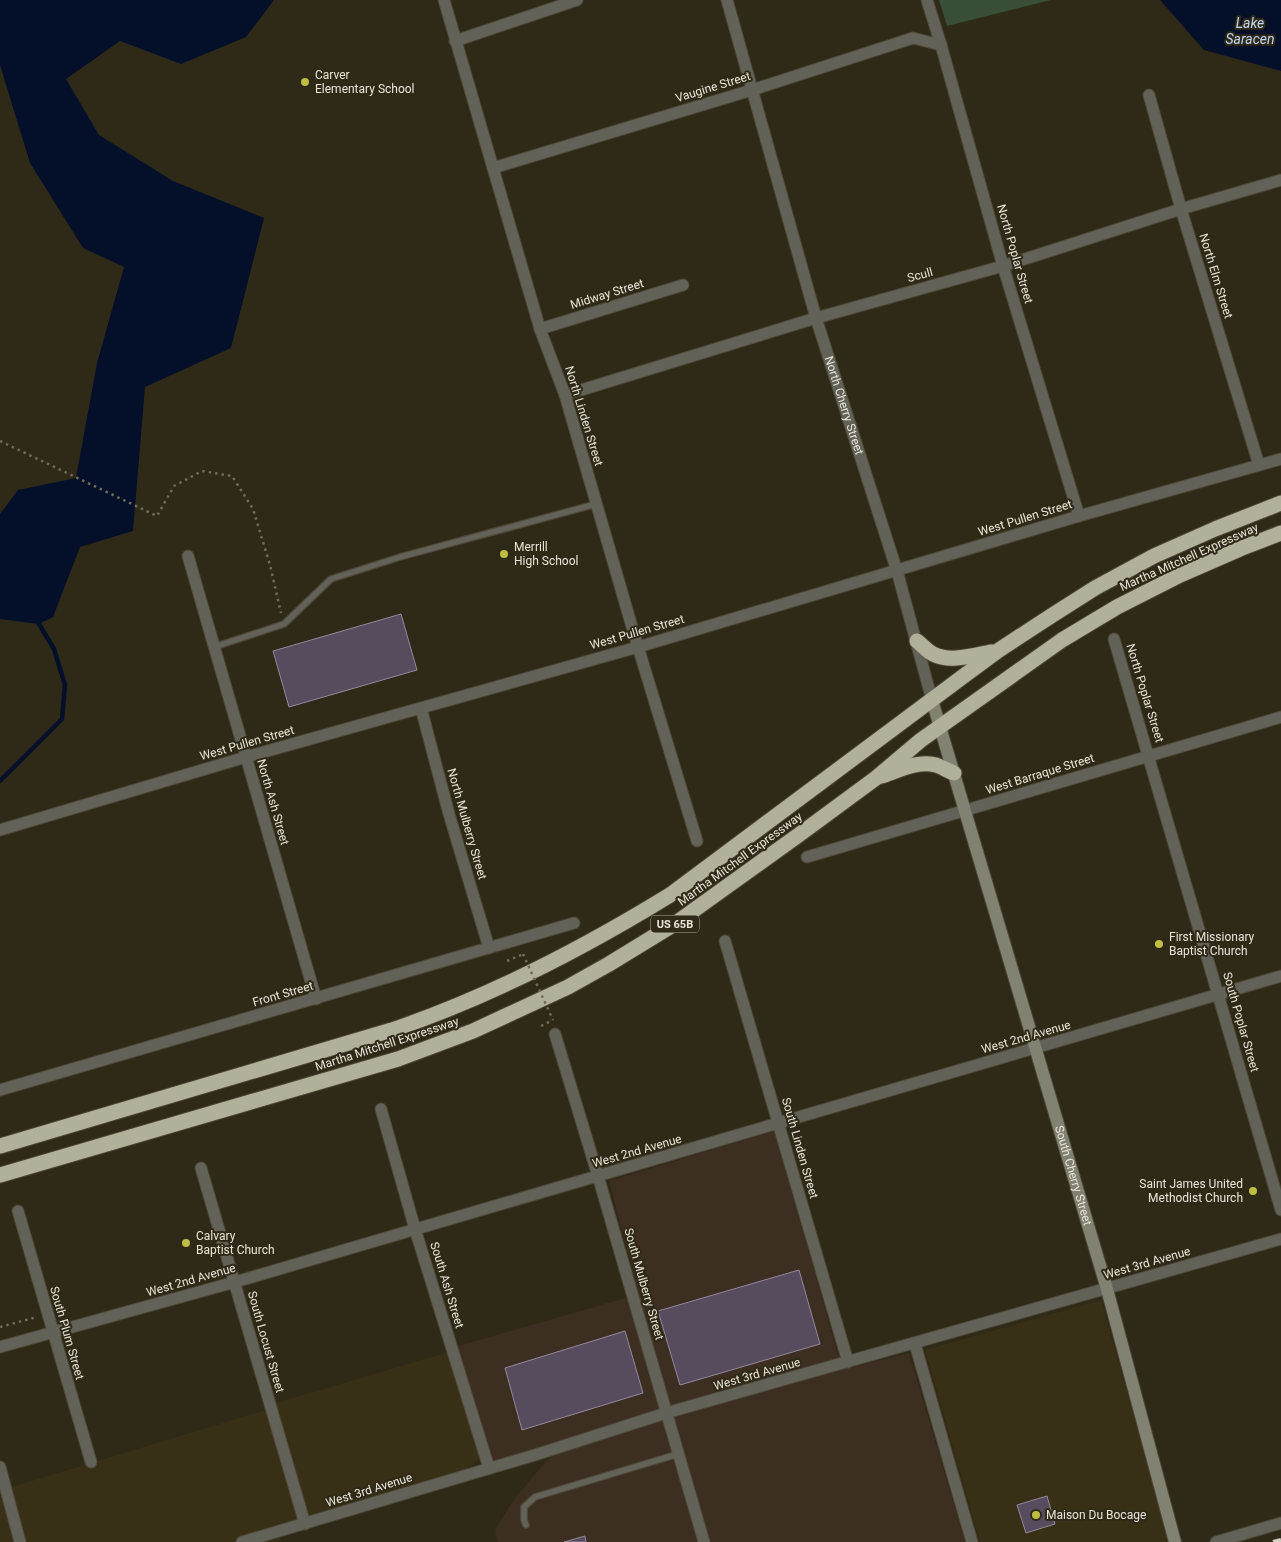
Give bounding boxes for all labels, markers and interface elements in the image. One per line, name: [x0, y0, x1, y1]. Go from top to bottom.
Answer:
water label: Lake Saracen: [1226, 15, 1274, 47]
place label: Carver Elementary School: [315, 68, 415, 96]
street label: Vaugine Street: [674, 69, 752, 105]
marker: Carver Elementary School: [299, 76, 311, 88]
street label: North Poplar Street: [994, 203, 1036, 305]
street label: North Elm Street: [1196, 232, 1236, 320]
street label: Scull: [906, 265, 934, 285]
street label: Midway Street: [569, 276, 645, 312]
street label: North Cherry Street: [822, 354, 866, 457]
street label: North Linden Street: [562, 364, 606, 468]
street label: West Pullen Street: [976, 497, 1074, 539]
street label: Martha Mitchell Expressway: [1118, 520, 1261, 594]
place label: Merrill High School: [514, 540, 578, 568]
marker: Merrill High School: [498, 548, 510, 560]
street label: West Pullen Street: [588, 612, 686, 652]
street label: North Poplar Street: [1123, 642, 1167, 744]
street label: West Pullen Street: [198, 723, 296, 763]
street label: West Barraque Street: [984, 751, 1096, 797]
street label: North Ash Street: [254, 758, 292, 847]
street label: North Mulberry Street: [444, 767, 490, 881]
street label: Martha Mitchell Expressway: [675, 809, 805, 909]
road number: US 65B: [651, 916, 699, 932]
place label: First Missionary Baptist Church: [1169, 930, 1255, 958]
marker: First Missionary Baptist Church: [1153, 938, 1165, 950]
street label: South Poplar Street: [1220, 970, 1262, 1074]
street label: Front Street: [251, 979, 315, 1009]
street label: Martha Mitchell Expressway: [313, 1014, 461, 1074]
street label: West 2nd Avenue: [980, 1018, 1072, 1056]
street label: South Linden Street: [779, 1096, 821, 1200]
street label: South Cherry Street: [1052, 1124, 1095, 1227]
street label: West 2nd Avenue: [591, 1132, 683, 1170]
place label: Saint James United Methodist Church: [1139, 1177, 1243, 1205]
marker: Saint James United Methodist Church: [1247, 1185, 1259, 1197]
street label: South Mulberry Street: [621, 1226, 667, 1342]
place label: Calvary Baptist Church: [196, 1229, 275, 1257]
marker: Calvary Baptist Church: [180, 1237, 192, 1249]
street label: South Ash Street: [427, 1240, 467, 1330]
street label: West 3rd Avenue: [1102, 1244, 1192, 1282]
street label: West 2nd Avenue: [145, 1261, 237, 1299]
street label: South Plum Street: [47, 1285, 87, 1381]
street label: South Locust Street: [245, 1290, 287, 1394]
street label: West 3rd Avenue: [712, 1355, 802, 1393]
street label: West 3rd Avenue: [324, 1470, 414, 1510]
place label: Maison Du Bocage: [1046, 1508, 1146, 1522]
marker: Maison Du Bocage: [1030, 1509, 1042, 1521]

